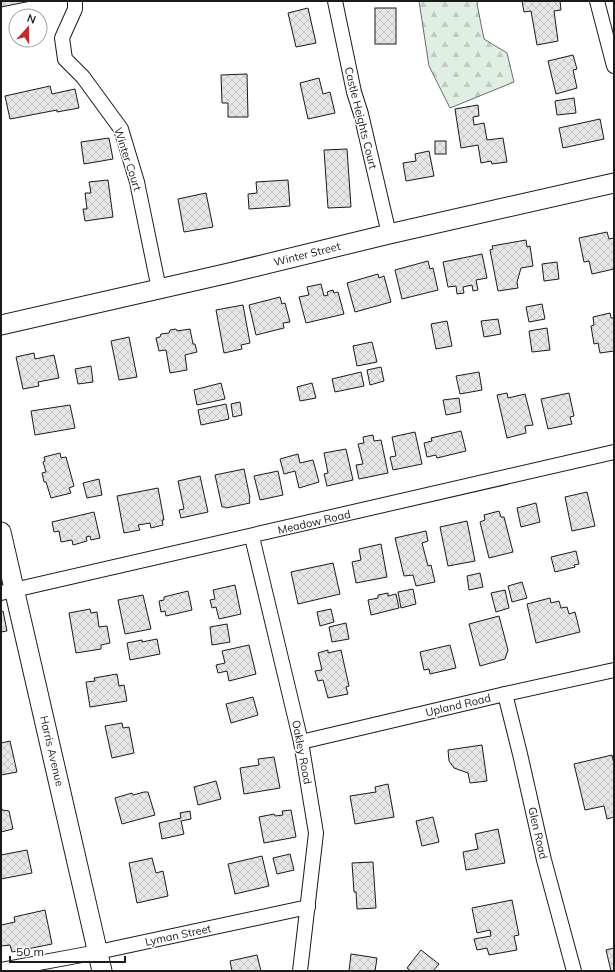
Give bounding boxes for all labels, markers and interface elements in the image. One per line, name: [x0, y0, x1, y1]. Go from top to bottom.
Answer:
north arrow: [8, 8, 48, 48]
text: N: [25, 11, 38, 27]
street label: Castle Heights Court: [342, 65, 381, 171]
street label: Winter Court: [111, 126, 145, 193]
street label: Winter Street: [272, 239, 342, 269]
street label: Meadow Road: [276, 507, 352, 537]
street label: Upland Road: [424, 691, 492, 719]
street label: Harris Avenue: [37, 714, 67, 788]
street label: Oakley Road: [289, 719, 315, 785]
street label: Glen Road: [525, 806, 551, 860]
street label: Lyman Street: [144, 921, 213, 949]
scale bar: [10, 938, 125, 964]
text: 50 m: [16, 944, 44, 959]

